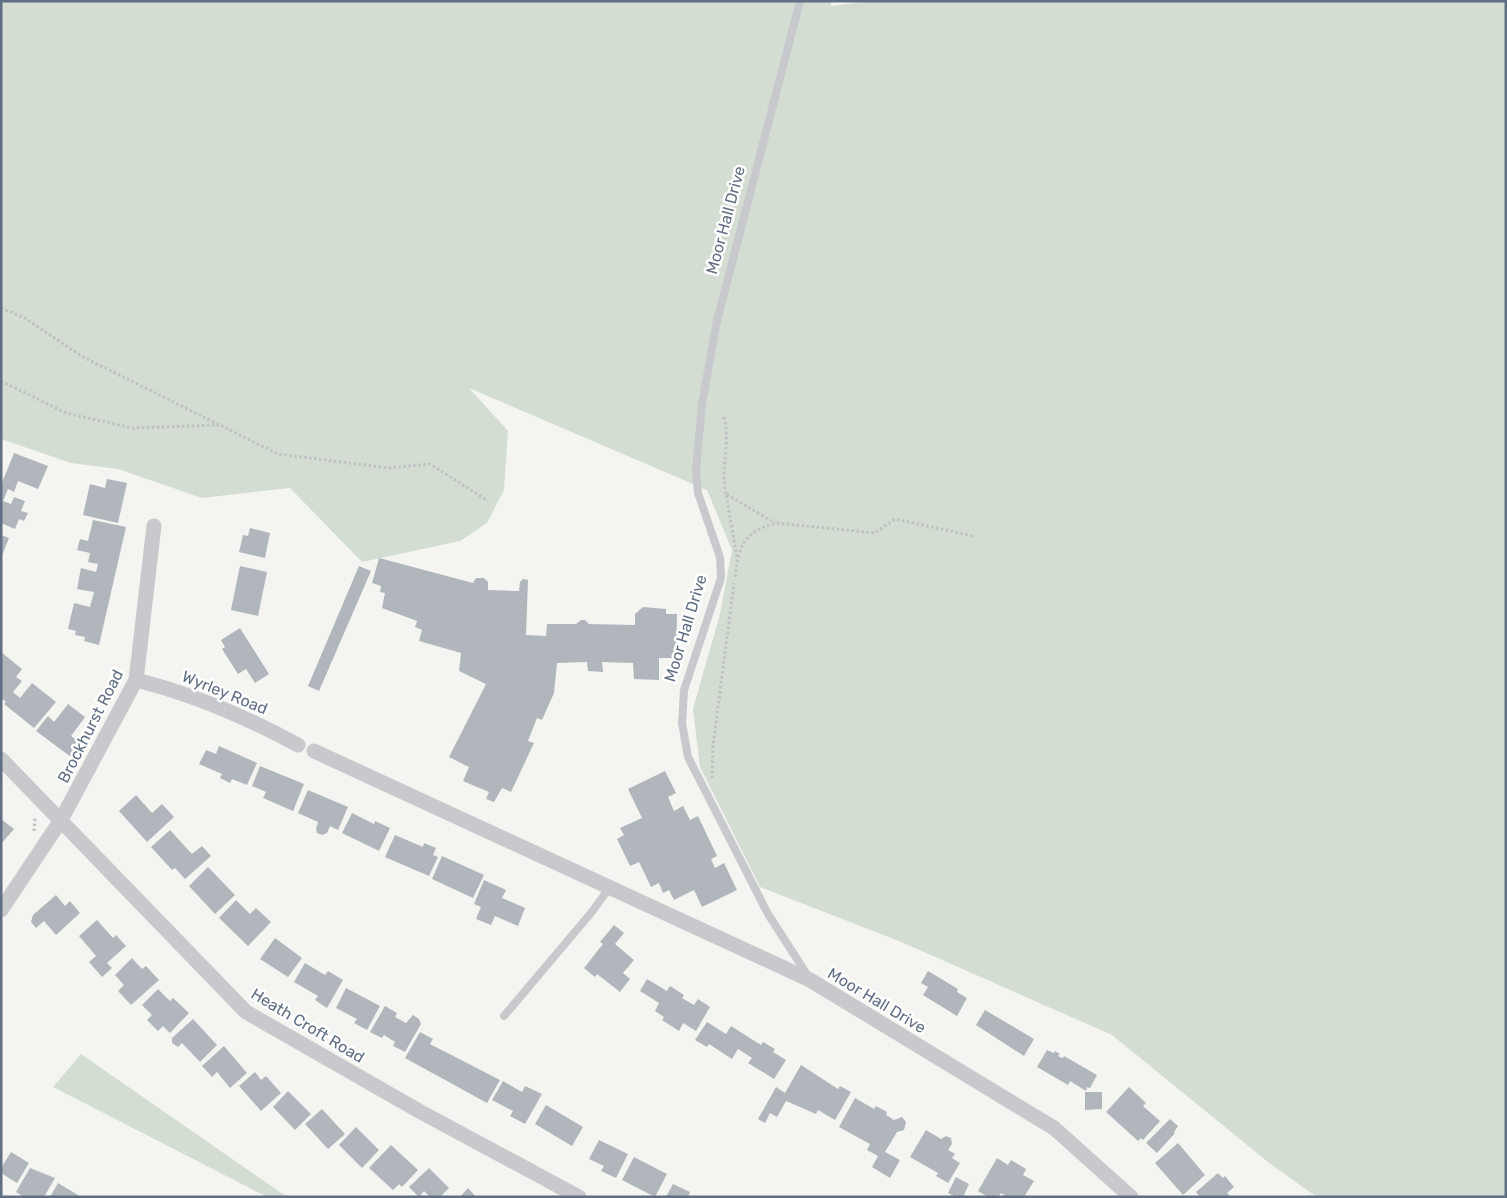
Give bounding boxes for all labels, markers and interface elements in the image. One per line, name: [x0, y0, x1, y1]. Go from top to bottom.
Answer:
street label: Moor Hall Drive: [702, 164, 749, 276]
street label: Moor Hall Drive: [660, 572, 711, 684]
street label: Brockhurst Road: [54, 666, 127, 786]
street label: Wyrley Road: [179, 667, 270, 718]
street label: Moor Hall Drive: [824, 964, 929, 1037]
street label: Heath Croft Road: [248, 984, 368, 1067]

